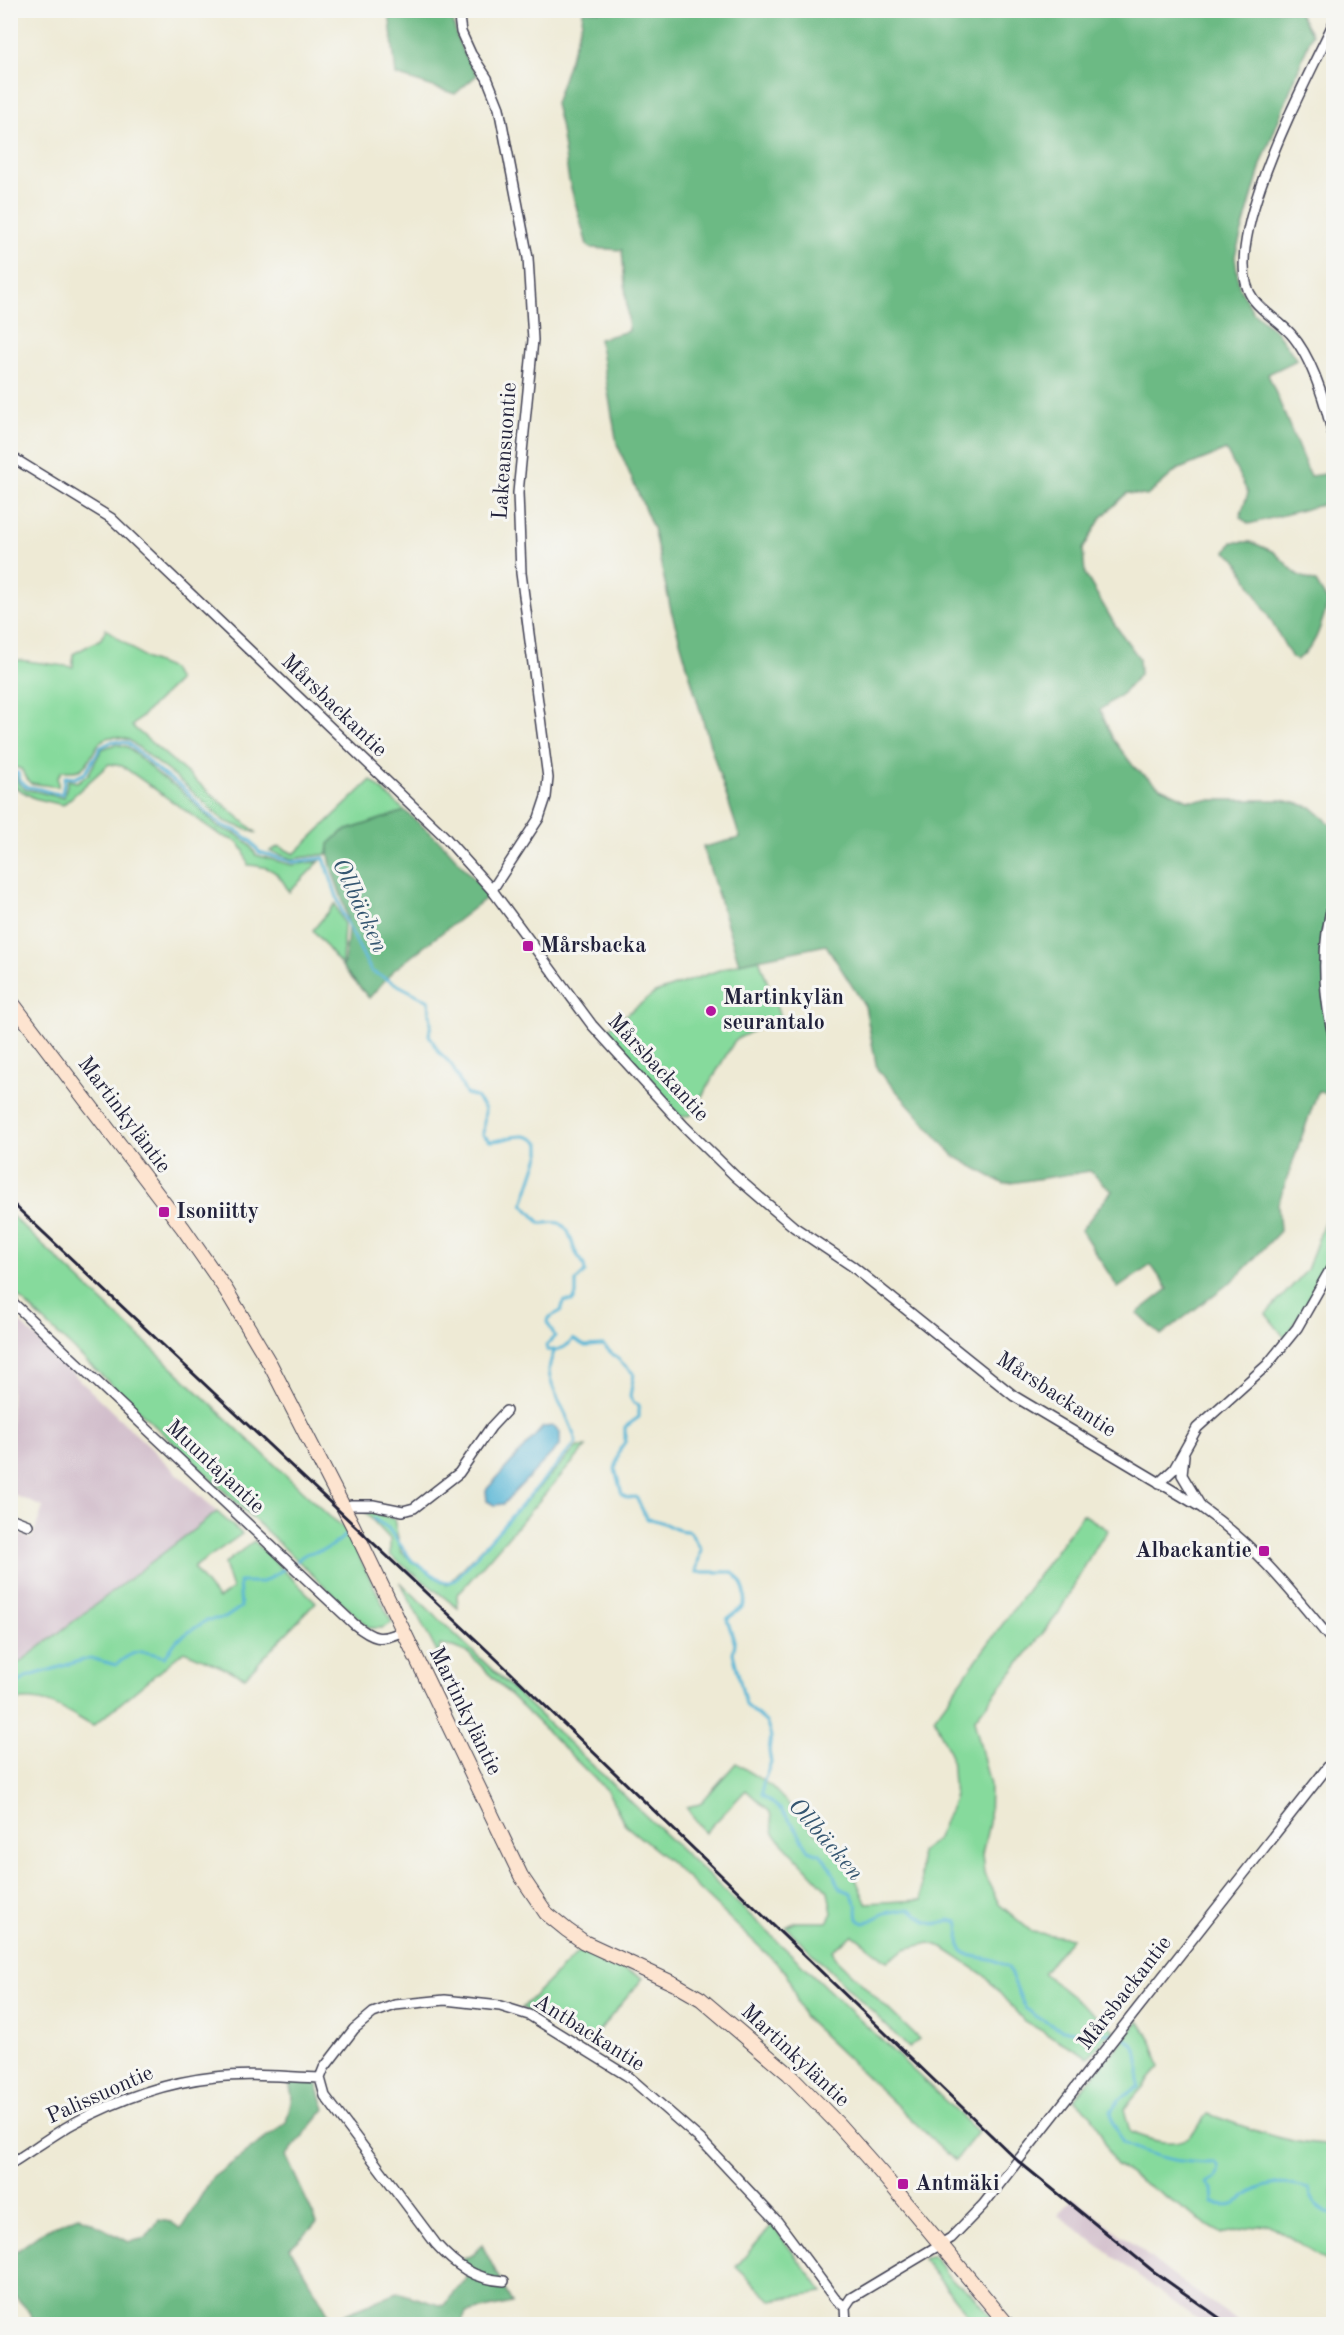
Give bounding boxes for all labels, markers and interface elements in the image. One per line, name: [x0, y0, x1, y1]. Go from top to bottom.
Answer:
street label: Lakeansuontie: [489, 382, 521, 520]
street label: Mårsbackantie: [277, 650, 391, 762]
water label: Ollbäcken: [327, 855, 391, 957]
place label: Mårsbacka: [540, 935, 646, 957]
marker: Mårsbacka: [521, 939, 535, 953]
place label: Martinkylän seurantalo: [723, 987, 844, 1034]
marker: Martinkylän seurantalo: [704, 1004, 718, 1018]
street label: Mårsbackantie: [603, 1010, 713, 1126]
street label: Martinkyläntie: [73, 1053, 175, 1177]
place label: Isoniitty: [176, 1201, 259, 1223]
marker: Isoniitty: [157, 1205, 171, 1219]
street label: Mårsbackantie: [992, 1348, 1120, 1442]
street label: Muuntajantie: [161, 1416, 269, 1518]
place label: Albackantie: [1135, 1540, 1252, 1562]
marker: Albackantie: [1257, 1544, 1271, 1558]
street label: Martinkyläntie: [425, 1644, 505, 1778]
water label: Ollbäcken: [783, 1794, 867, 1886]
street label: Mårsbackantie: [1074, 1932, 1176, 2054]
street label: Antbackantie: [530, 1990, 648, 2076]
street label: Martinkyläntie: [737, 2000, 853, 2112]
street label: Palissuontie: [43, 2062, 157, 2128]
place label: Antmäki: [915, 2173, 999, 2195]
marker: Antmäki: [896, 2177, 910, 2191]

